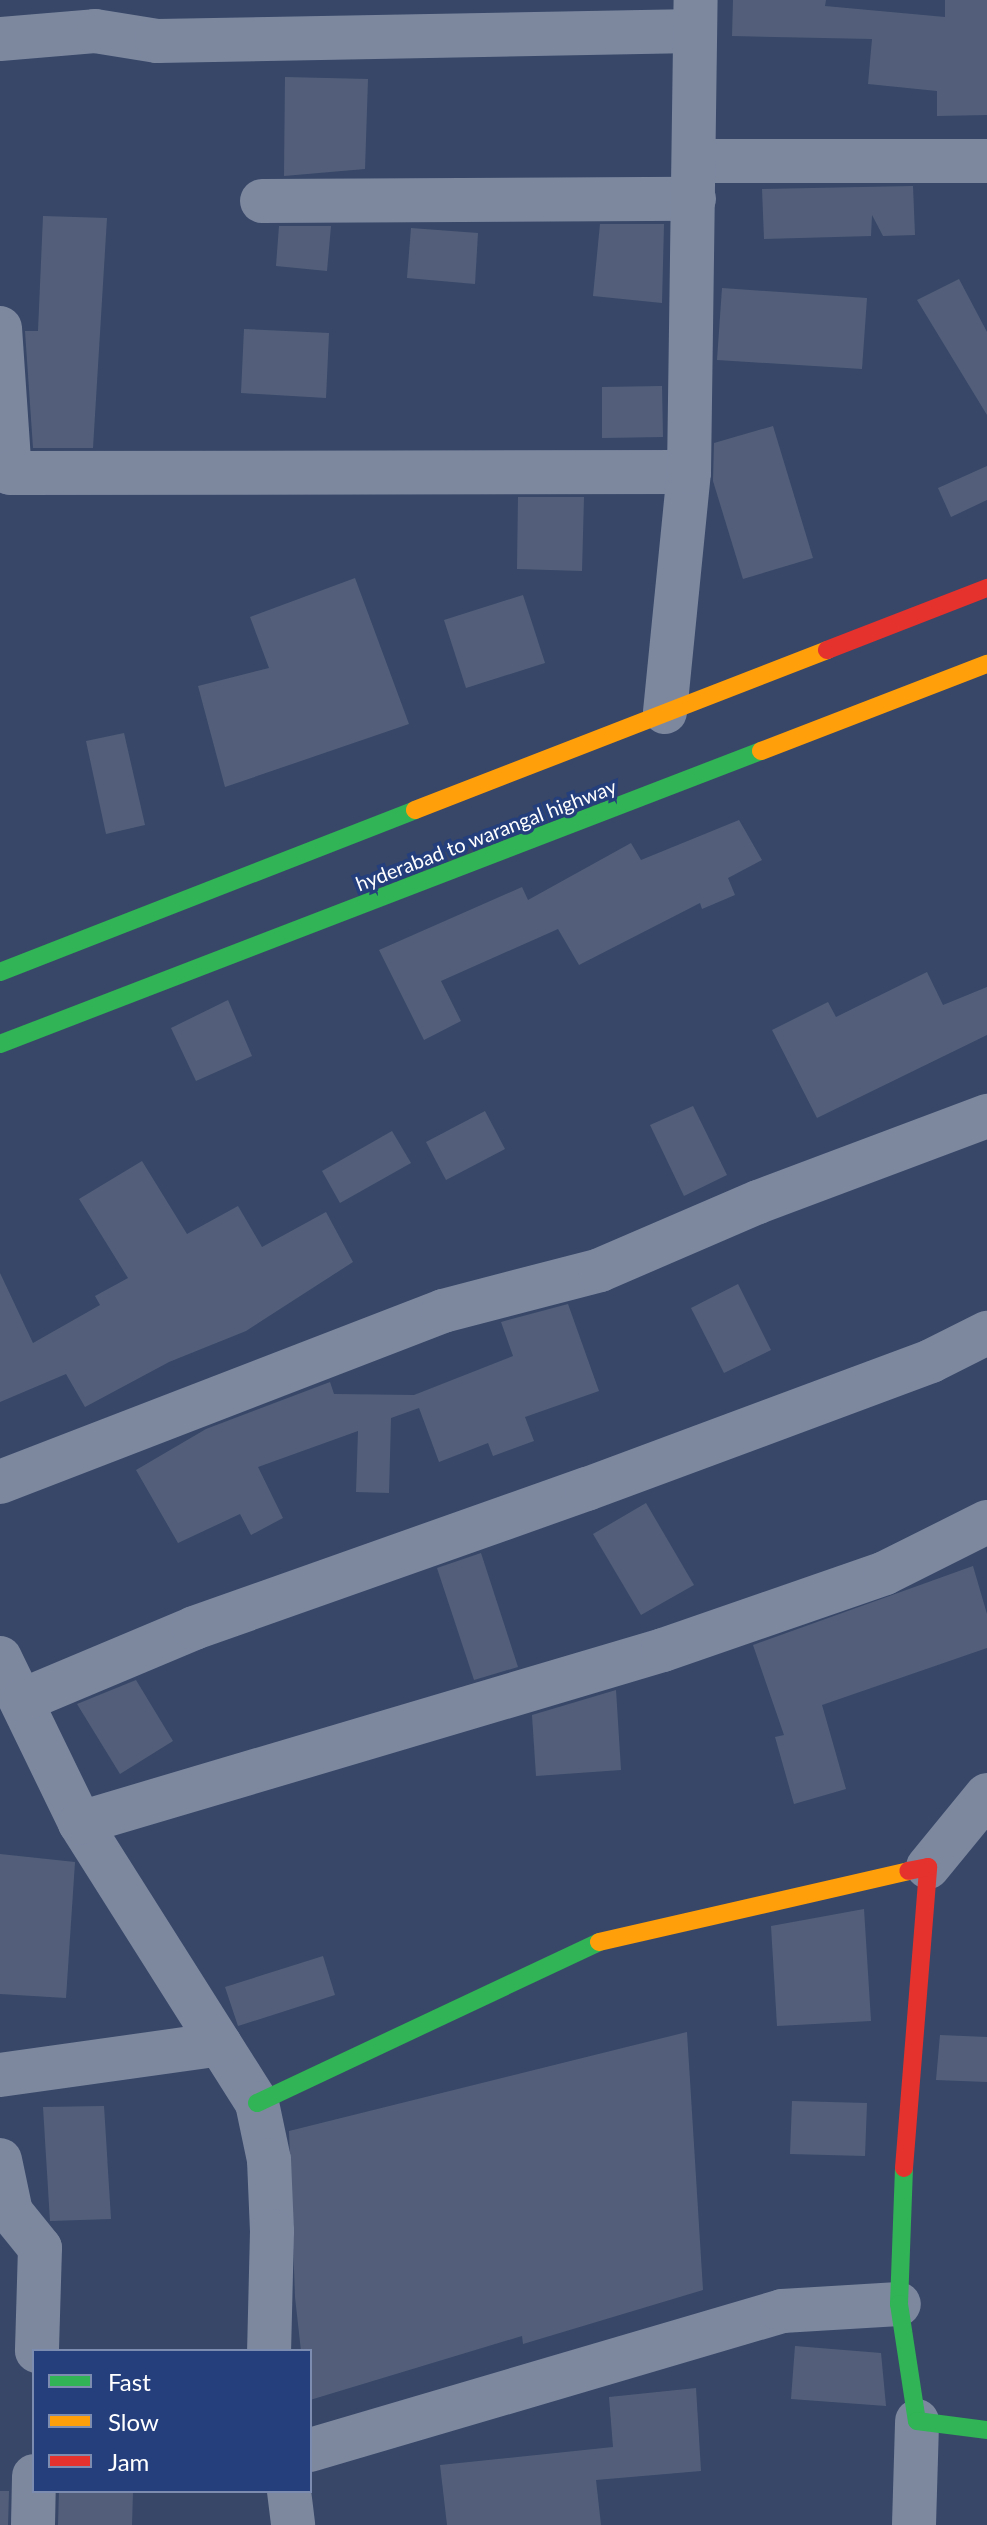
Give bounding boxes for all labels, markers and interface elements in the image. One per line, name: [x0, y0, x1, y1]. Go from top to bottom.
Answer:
street label: hyderabad to warangal highway: [352, 774, 620, 896]
legend: [32, 2349, 312, 2493]
text: Fast: [108, 2367, 151, 2396]
text: Slow: [108, 2407, 159, 2436]
text: Jam: [108, 2447, 149, 2476]

